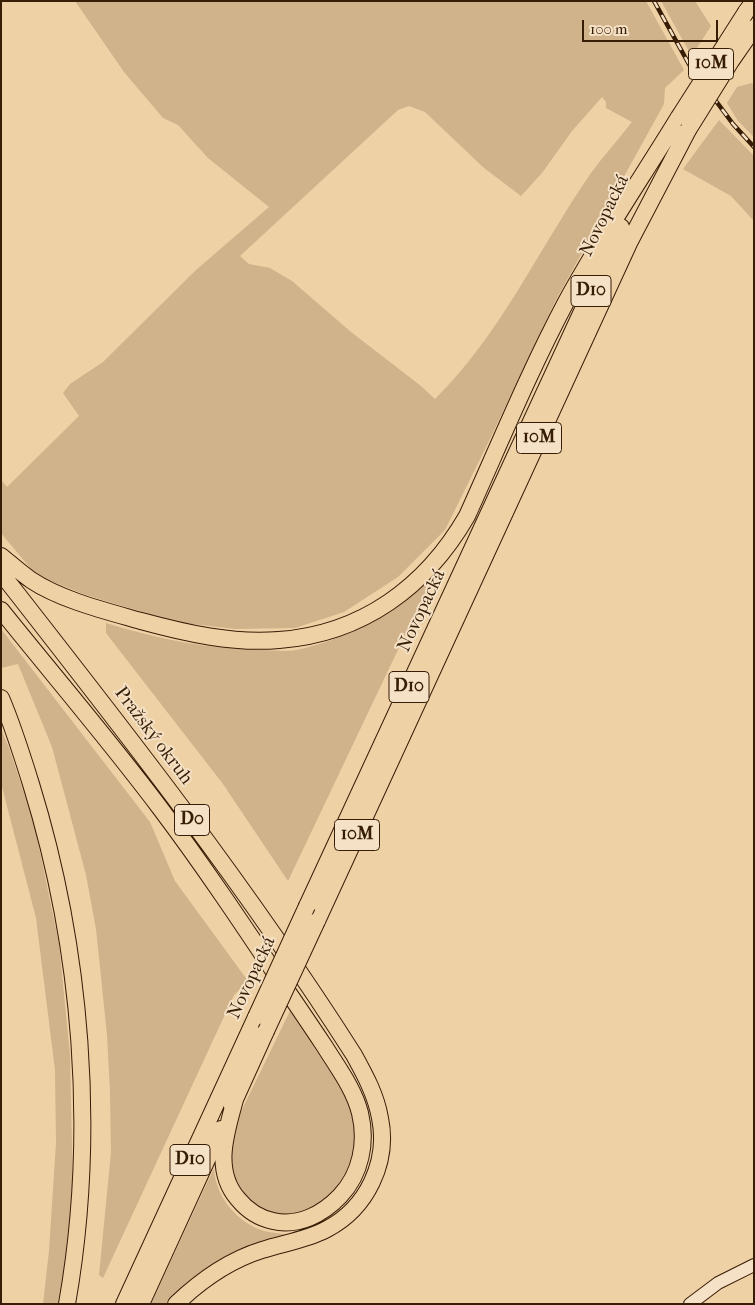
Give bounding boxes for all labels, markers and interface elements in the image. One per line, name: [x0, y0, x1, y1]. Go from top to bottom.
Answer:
scale bar: [585, 10, 721, 42]
text: 100 m: [590, 20, 628, 38]
road number: 10M: [688, 49, 734, 80]
street label: Novopacká: [575, 171, 635, 261]
road number: D10: [571, 276, 611, 306]
road number: 10M: [516, 422, 562, 453]
street label: Novopacká: [393, 566, 451, 656]
road number: D10: [389, 672, 429, 702]
street label: Pražský okruh: [109, 683, 197, 789]
road number: D0: [174, 804, 210, 836]
road number: 10M: [334, 820, 380, 850]
street label: Novopacká: [223, 933, 281, 1023]
road number: D10: [170, 1144, 210, 1176]

